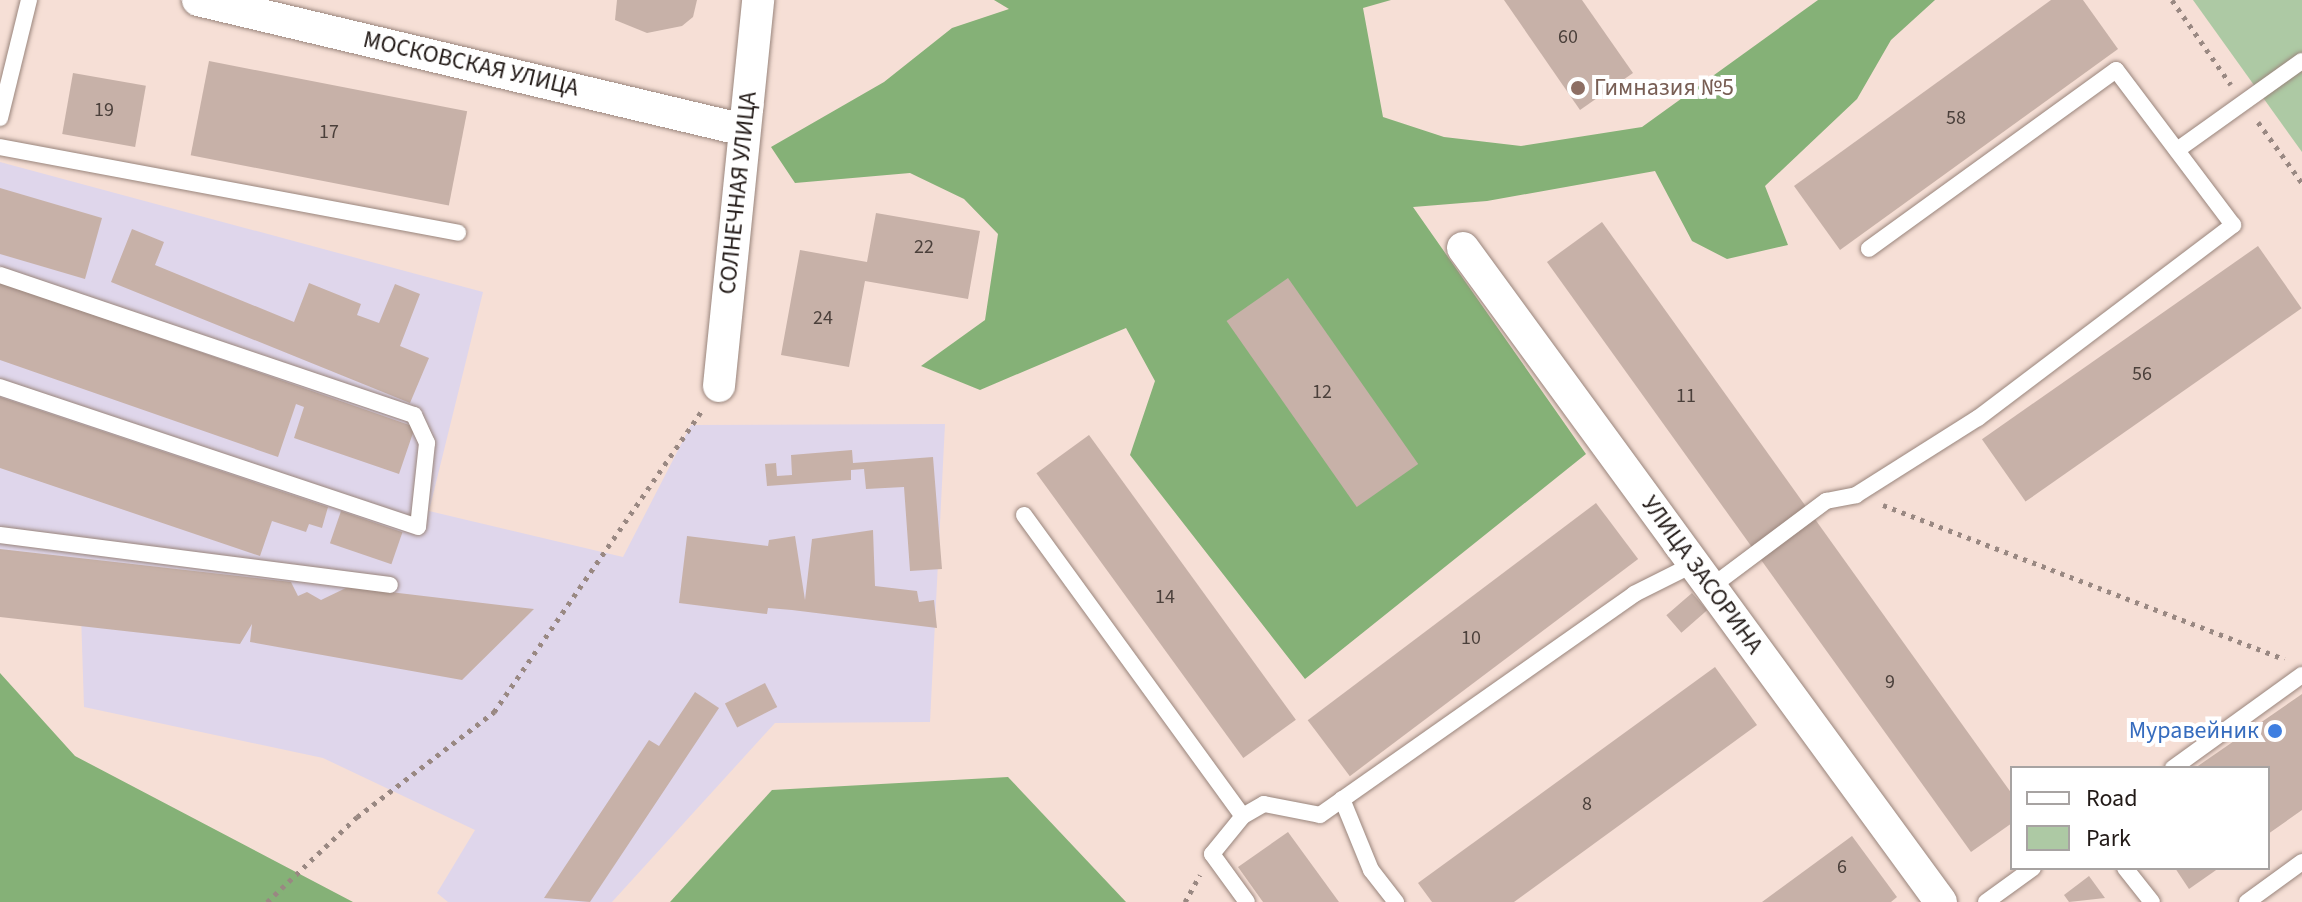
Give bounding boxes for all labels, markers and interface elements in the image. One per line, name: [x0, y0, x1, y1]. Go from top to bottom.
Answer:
street label: МОСКОВСКАЯ УЛИЦА: [360, 25, 582, 103]
house number: 60: [1558, 25, 1578, 49]
place label: Гимназия №5: [1594, 74, 1734, 102]
marker: Гимназия №5: [1569, 79, 1587, 97]
street label: СОЛНЕЧНАЯ УЛИЦА: [713, 90, 763, 296]
house number: 19: [94, 98, 114, 122]
house number: 58: [1946, 106, 1966, 130]
house number: 17: [319, 120, 339, 144]
house number: 22: [914, 235, 934, 259]
house number: 24: [813, 306, 833, 330]
house number: 56: [2132, 362, 2152, 386]
house number: 12: [1312, 380, 1332, 404]
house number: 11: [1676, 384, 1696, 408]
street label: УЛИЦА ЗАСОРИНА: [1635, 490, 1769, 660]
house number: 14: [1155, 585, 1175, 609]
house number: 10: [1461, 626, 1481, 650]
house number: 9: [1885, 670, 1895, 694]
place label: Муравейник: [2129, 717, 2259, 745]
marker: Муравейник: [2266, 722, 2284, 740]
legend: [2010, 766, 2270, 870]
text: Road: [2086, 781, 2138, 816]
house number: 8: [1582, 792, 1592, 816]
text: Park: [2086, 821, 2131, 856]
house number: 6: [1837, 855, 1847, 879]

